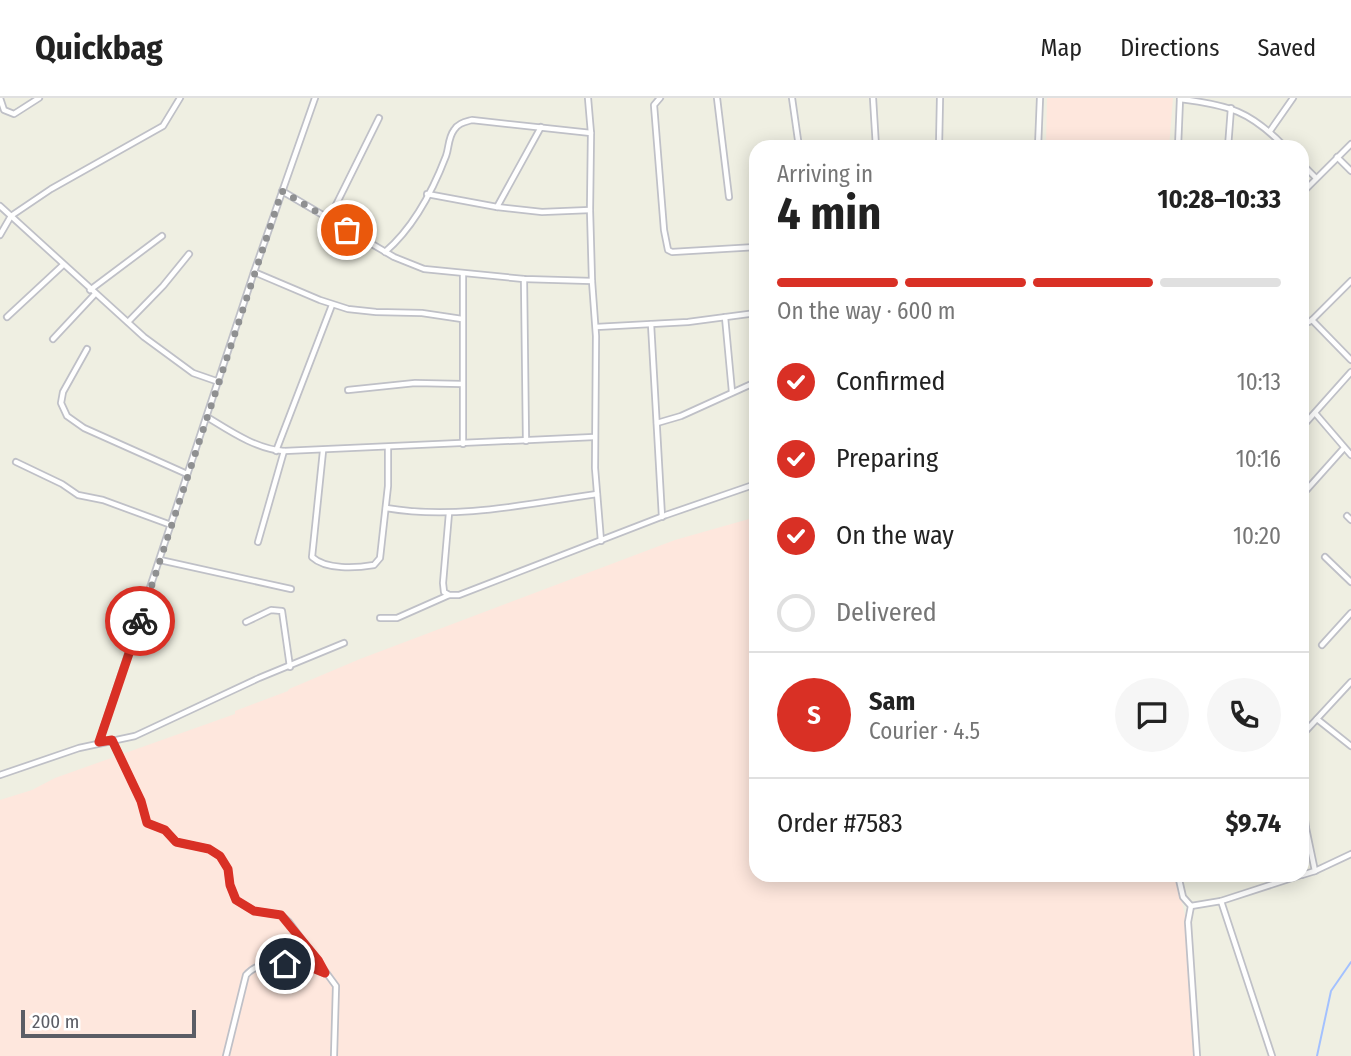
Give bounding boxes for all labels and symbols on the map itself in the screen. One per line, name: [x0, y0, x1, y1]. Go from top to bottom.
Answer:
pin: [317, 200, 377, 260]
courier: [105, 586, 175, 656]
pin: [255, 934, 315, 994]
scale bar: [21, 1007, 196, 1039]

